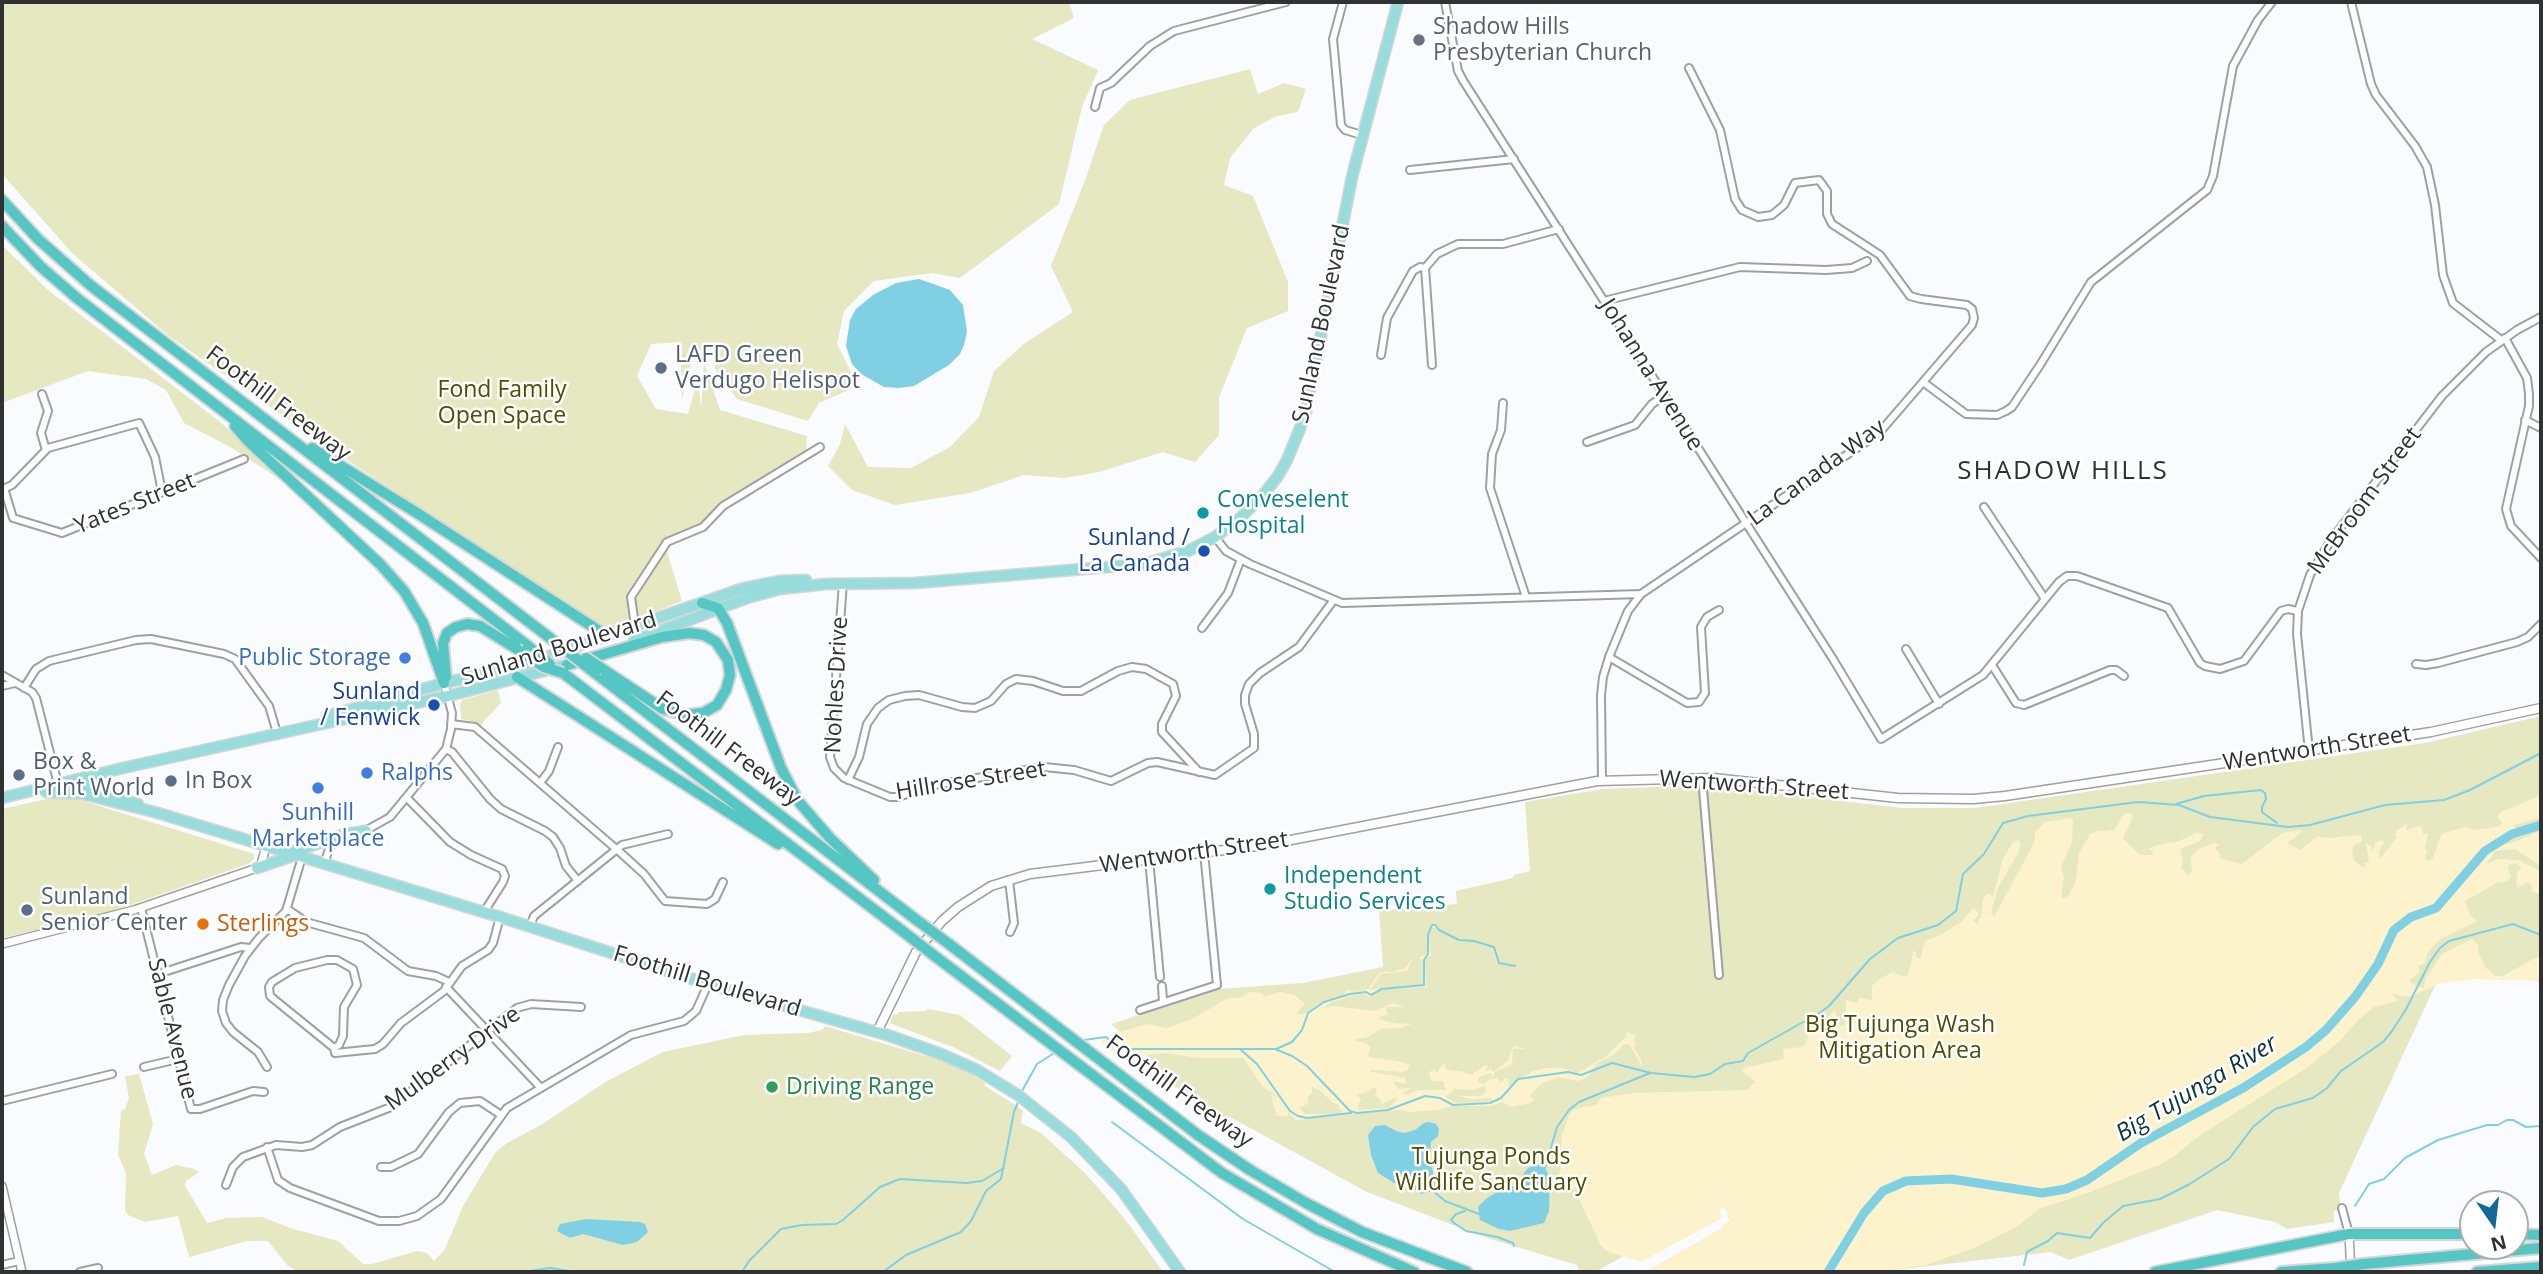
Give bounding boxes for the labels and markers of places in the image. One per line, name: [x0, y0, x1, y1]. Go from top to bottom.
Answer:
place label: Shadow Hills Presbyterian Church: [1433, 13, 1652, 67]
marker: Shadow Hills Presbyterian Church: [1411, 32, 1427, 48]
place label: LAFD Green Verdugo Helispot: [675, 341, 860, 395]
marker: LAFD Green Verdugo Helispot: [653, 360, 669, 376]
place label: Conveselent Hospital: [1217, 486, 1349, 540]
marker: Conveselent Hospital: [1195, 505, 1211, 521]
place label: Sunland / La Canada: [1078, 524, 1190, 578]
marker: Sunland / La Canada: [1196, 543, 1212, 559]
place label: Public Storage: [238, 644, 391, 672]
marker: Public Storage: [397, 650, 413, 666]
place label: Sunland / Fenwick: [320, 678, 420, 732]
marker: Sunland / Fenwick: [426, 697, 442, 713]
place label: Box & Print World: [33, 748, 155, 802]
place label: Ralphs: [381, 759, 453, 787]
marker: Ralphs: [359, 765, 375, 781]
marker: Box & Print World: [11, 767, 27, 783]
place label: In Box: [185, 767, 252, 795]
marker: In Box: [163, 773, 179, 789]
marker: Sunhill Marketplace: [310, 780, 326, 796]
place label: Sunhill Marketplace: [252, 799, 384, 853]
place label: Independent Studio Services: [1284, 862, 1446, 916]
marker: Independent Studio Services: [1262, 881, 1278, 897]
place label: Sunland Senior Center: [41, 883, 188, 937]
marker: Sunland Senior Center: [19, 902, 35, 918]
place label: Sterlings: [217, 910, 309, 938]
marker: Sterlings: [195, 916, 211, 932]
place label: Driving Range: [786, 1073, 934, 1101]
marker: Driving Range: [764, 1079, 780, 1095]

